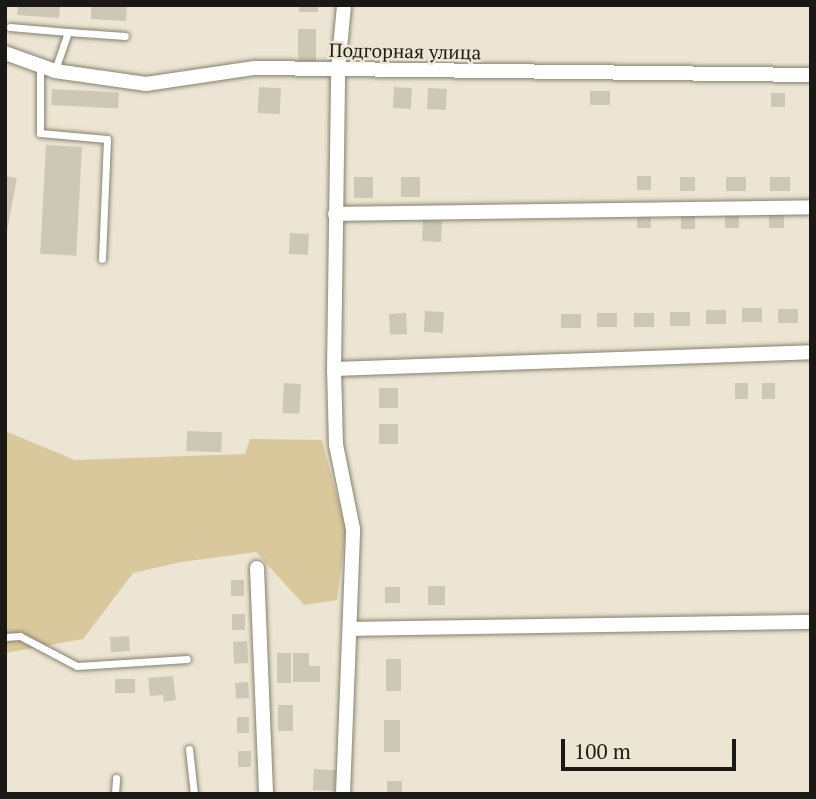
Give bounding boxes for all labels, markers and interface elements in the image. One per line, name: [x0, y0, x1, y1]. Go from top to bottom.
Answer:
street label: Подгорная улица: [329, 38, 481, 64]
scale bar: [564, 726, 739, 770]
text: 100 m: [574, 737, 631, 765]

